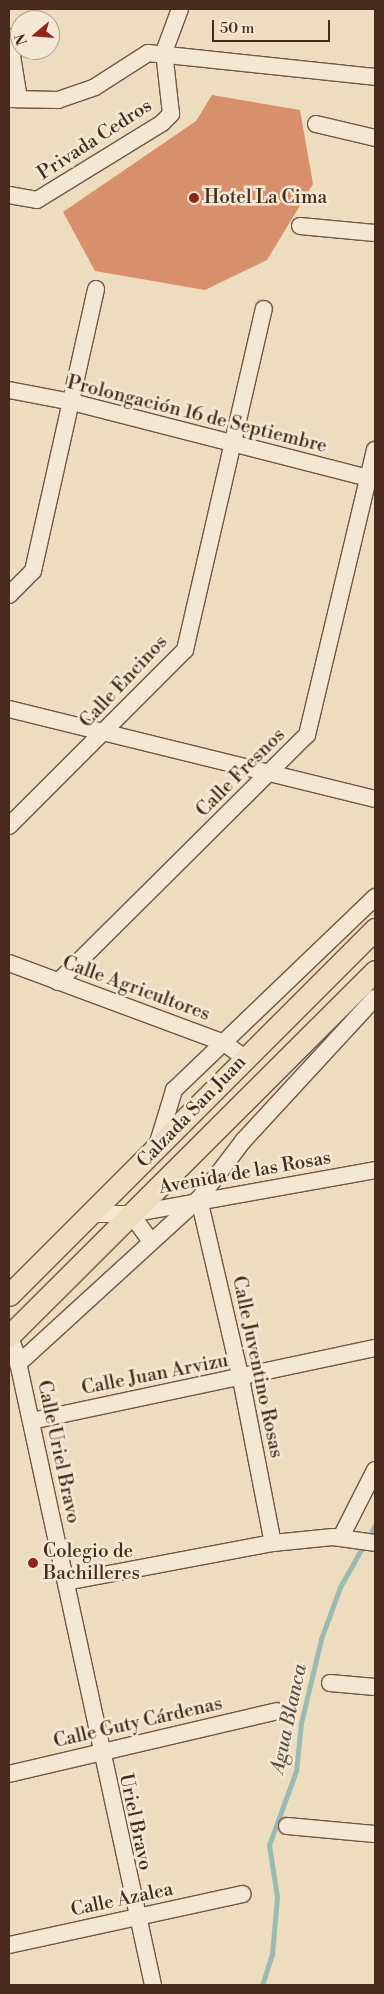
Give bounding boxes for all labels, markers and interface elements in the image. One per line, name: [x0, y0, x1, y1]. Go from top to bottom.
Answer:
north arrow: [10, 10, 60, 60]
scale bar: [214, 10, 332, 42]
text: 50 m: [220, 19, 254, 38]
text: N: [11, 31, 32, 47]
street label: Privada Cedros: [34, 95, 156, 185]
place label: Hotel La Cima: [204, 187, 327, 209]
marker: Hotel La Cima: [188, 192, 200, 204]
street label: Prolongación 16 de Septiembre: [65, 372, 329, 458]
street label: Calle Encinos: [75, 631, 173, 733]
street label: Calle Fresnos: [192, 724, 290, 822]
street label: Calle Agricultores: [59, 952, 213, 1026]
street label: Calzada San Juan: [133, 1051, 251, 1173]
street label: Avenida de las Rosas: [157, 1147, 333, 1199]
street label: Calle Juventino Rosas: [227, 1274, 287, 1460]
street label: Calle Juan Arvizu: [80, 1350, 230, 1400]
street label: Calle Uriel Bravo: [32, 1378, 84, 1526]
place label: Colegio de Bachilleres: [43, 1541, 140, 1585]
marker: Colegio de Bachilleres: [27, 1557, 39, 1569]
water label: Agua Blanca: [266, 1662, 312, 1776]
street label: Calle Guty Cárdenas: [51, 1692, 225, 1754]
street label: Uriel Bravo: [114, 1772, 156, 1872]
street label: Calle Azalea: [69, 1878, 175, 1922]

